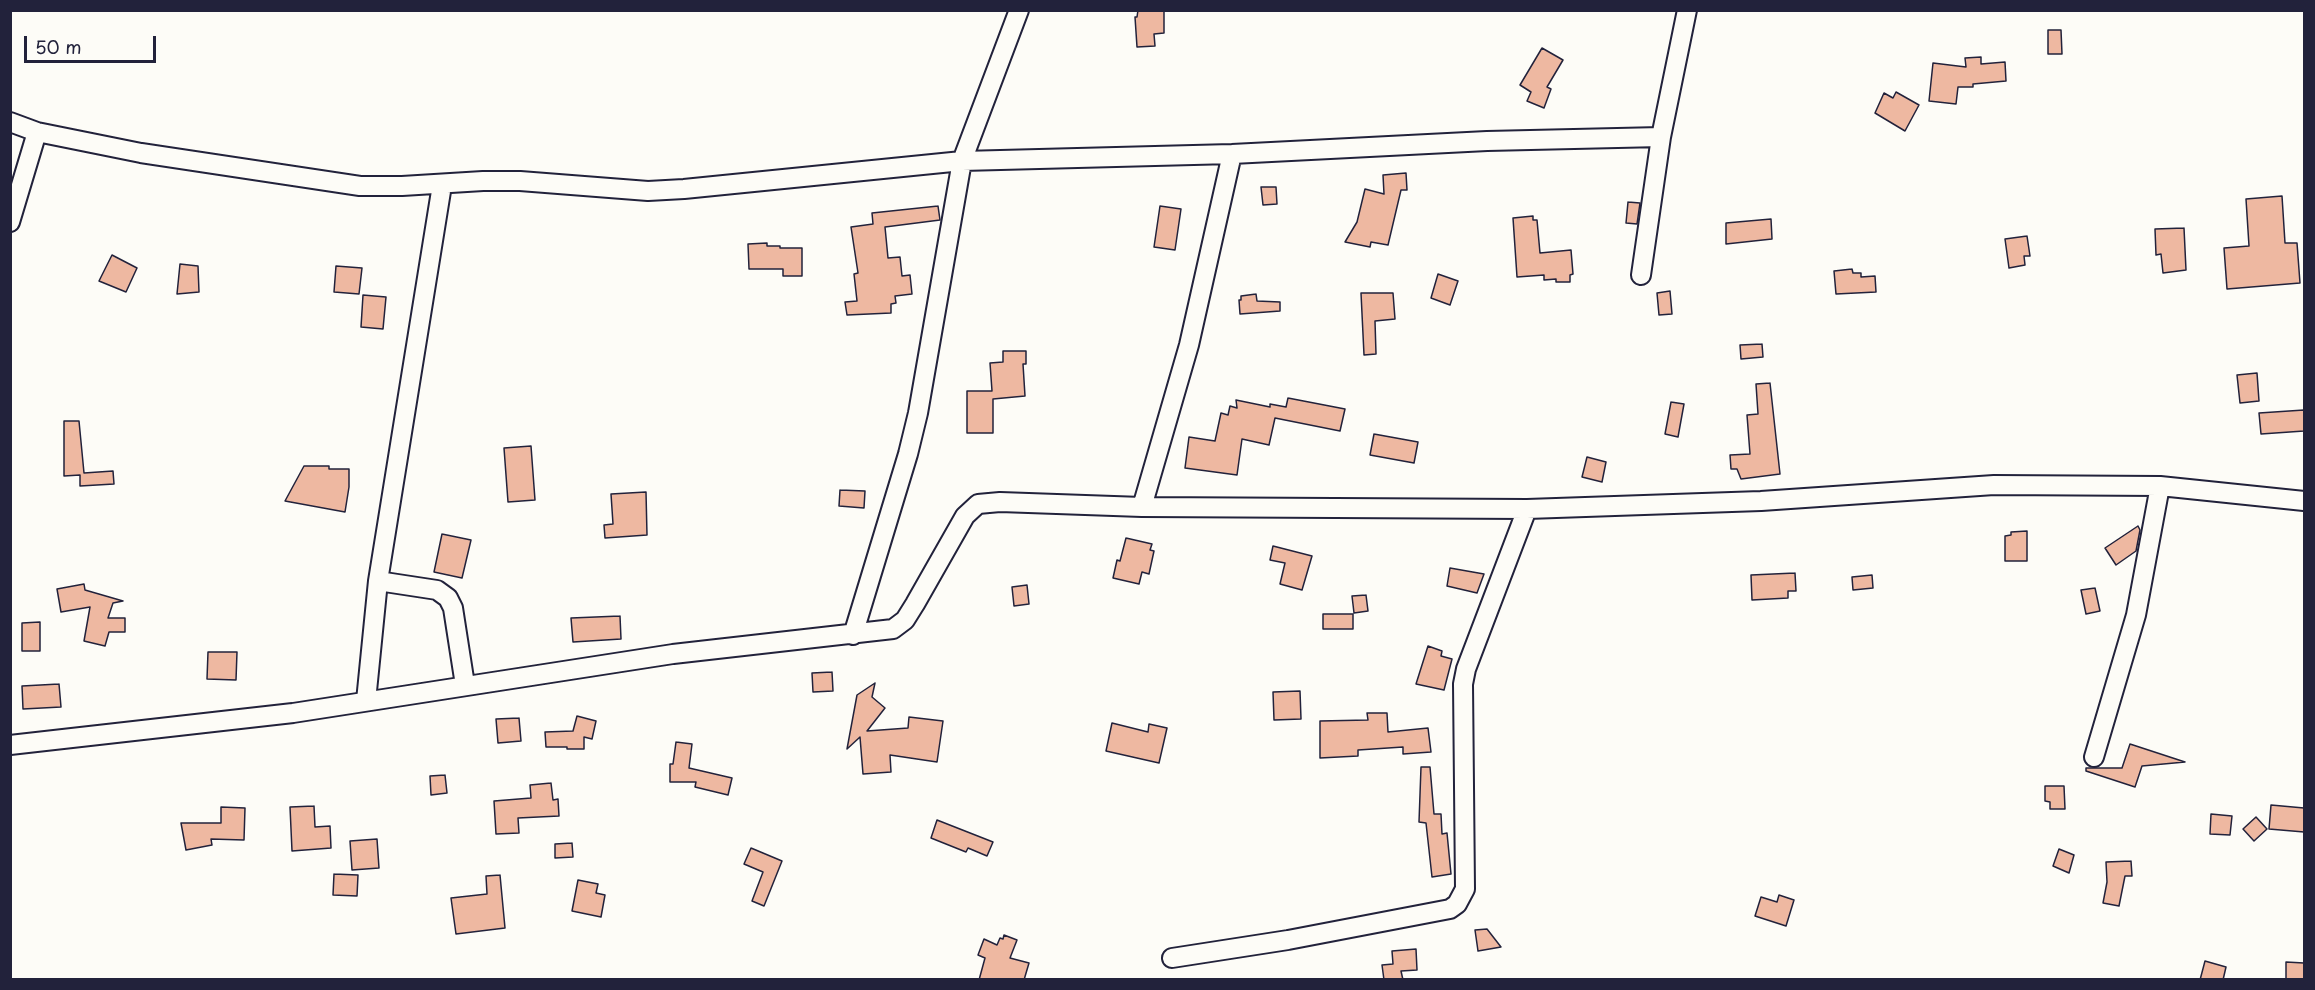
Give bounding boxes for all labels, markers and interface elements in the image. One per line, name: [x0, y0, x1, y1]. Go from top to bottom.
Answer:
scale bar: [27, 24, 159, 62]
text: 50 m: [35, 33, 82, 60]

